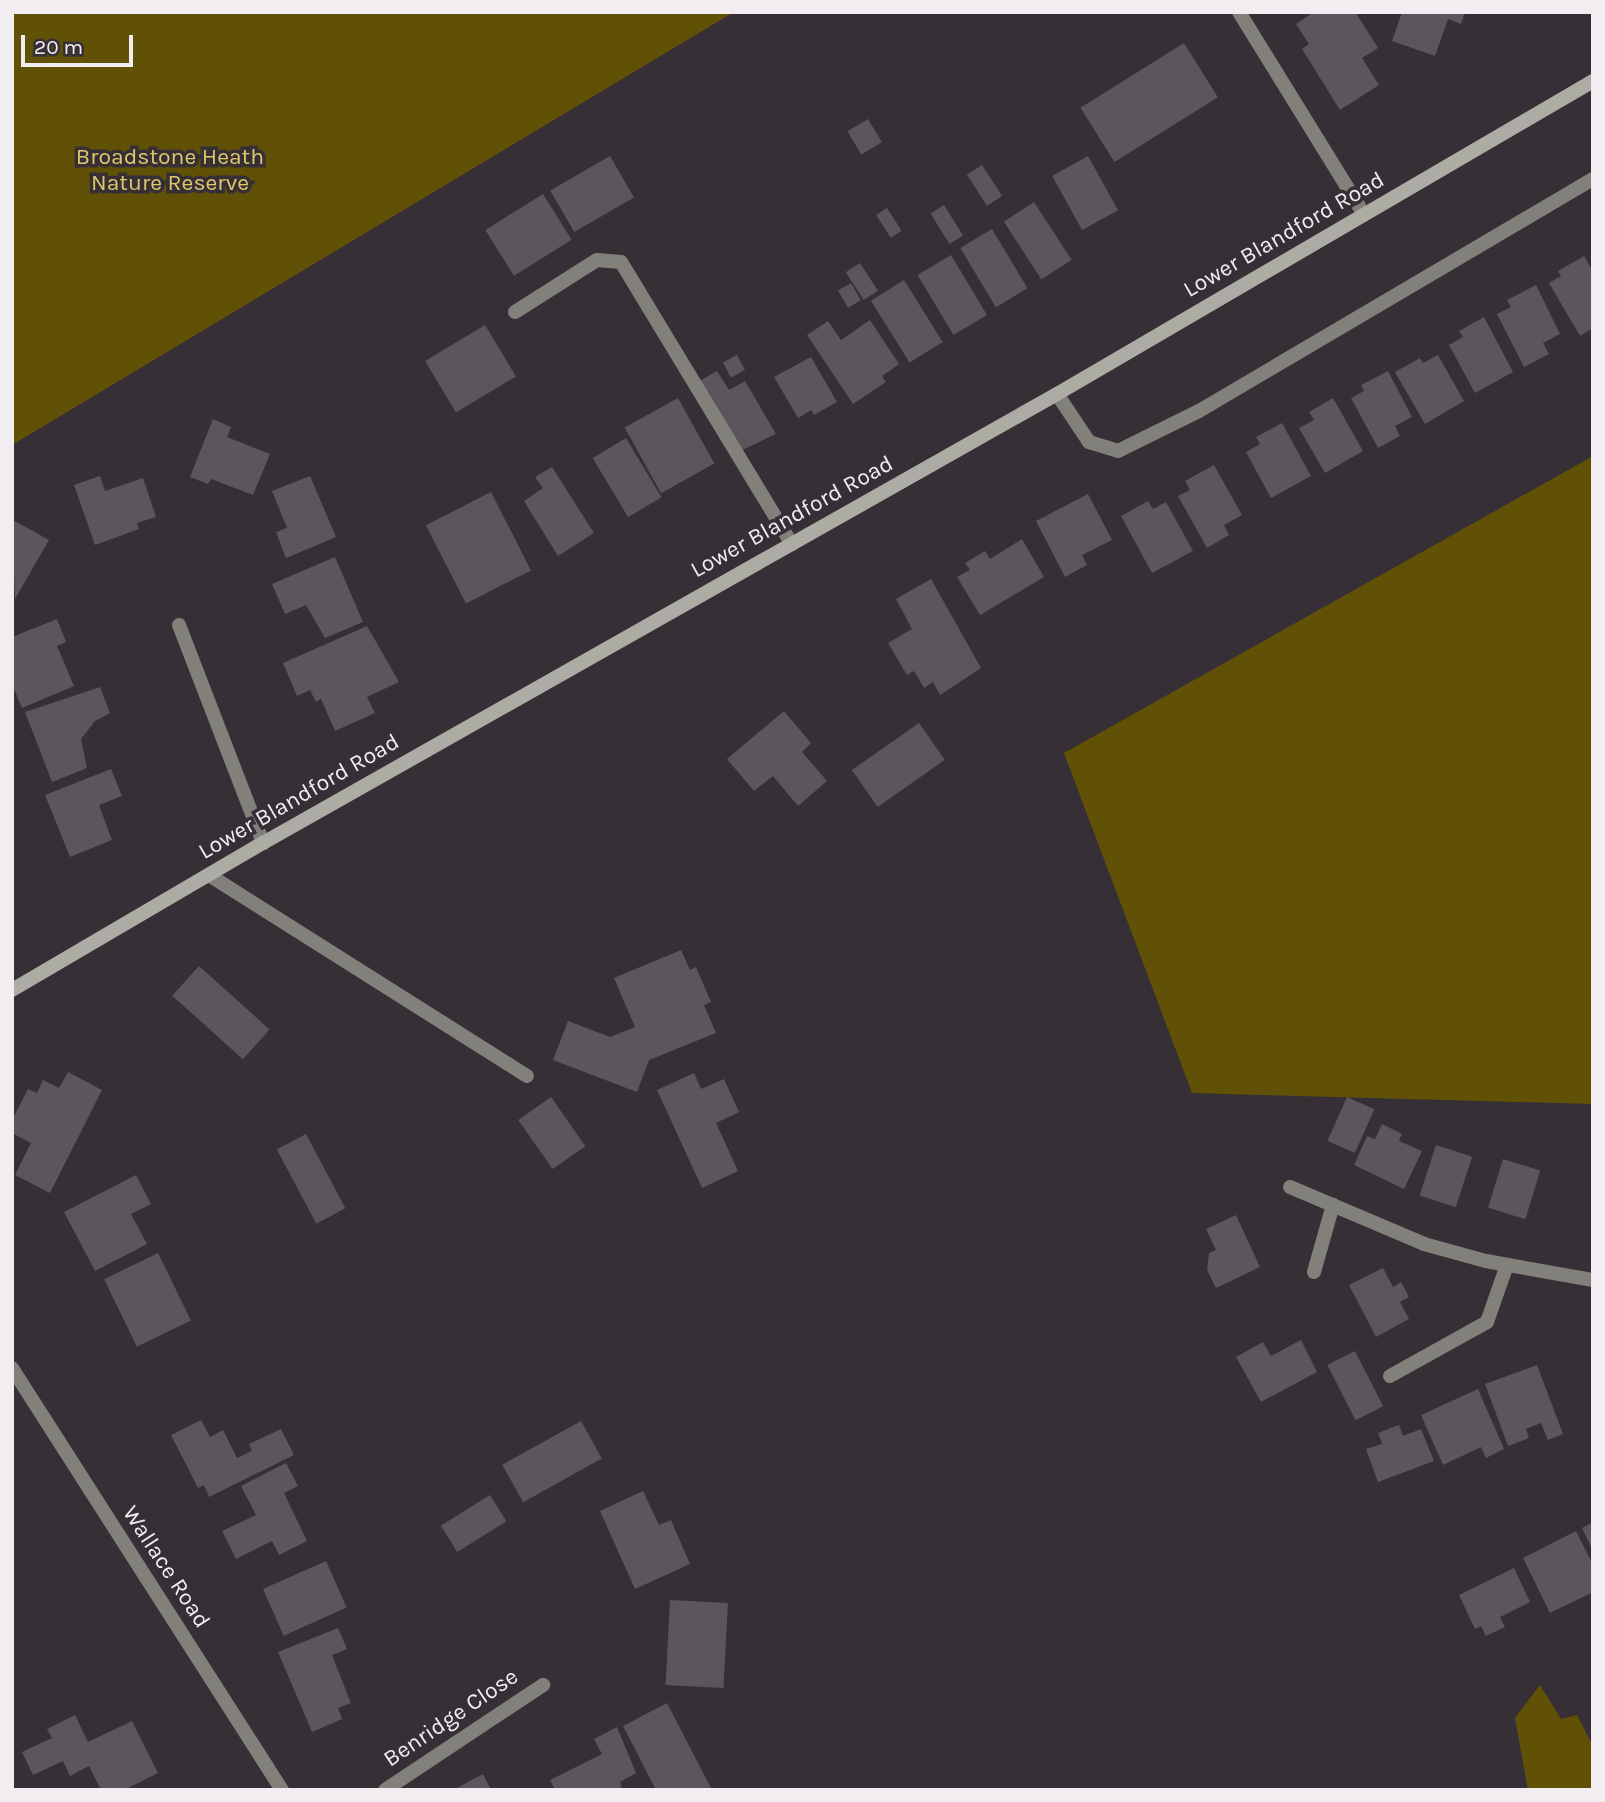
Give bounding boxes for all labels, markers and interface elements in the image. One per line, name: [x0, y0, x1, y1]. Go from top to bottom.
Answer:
scale bar: [24, 21, 136, 65]
text: 20 m: [34, 35, 83, 59]
park label: Broadstone Heath Nature Reserve: [76, 143, 264, 197]
street label: Lower Blandford Road: [1179, 166, 1389, 304]
street label: Lower Blandford Road: [686, 450, 898, 584]
street label: Lower Blandford Road: [194, 728, 404, 866]
street label: Wallace Road: [116, 1501, 216, 1633]
street label: Benridge Close: [379, 1663, 523, 1773]

